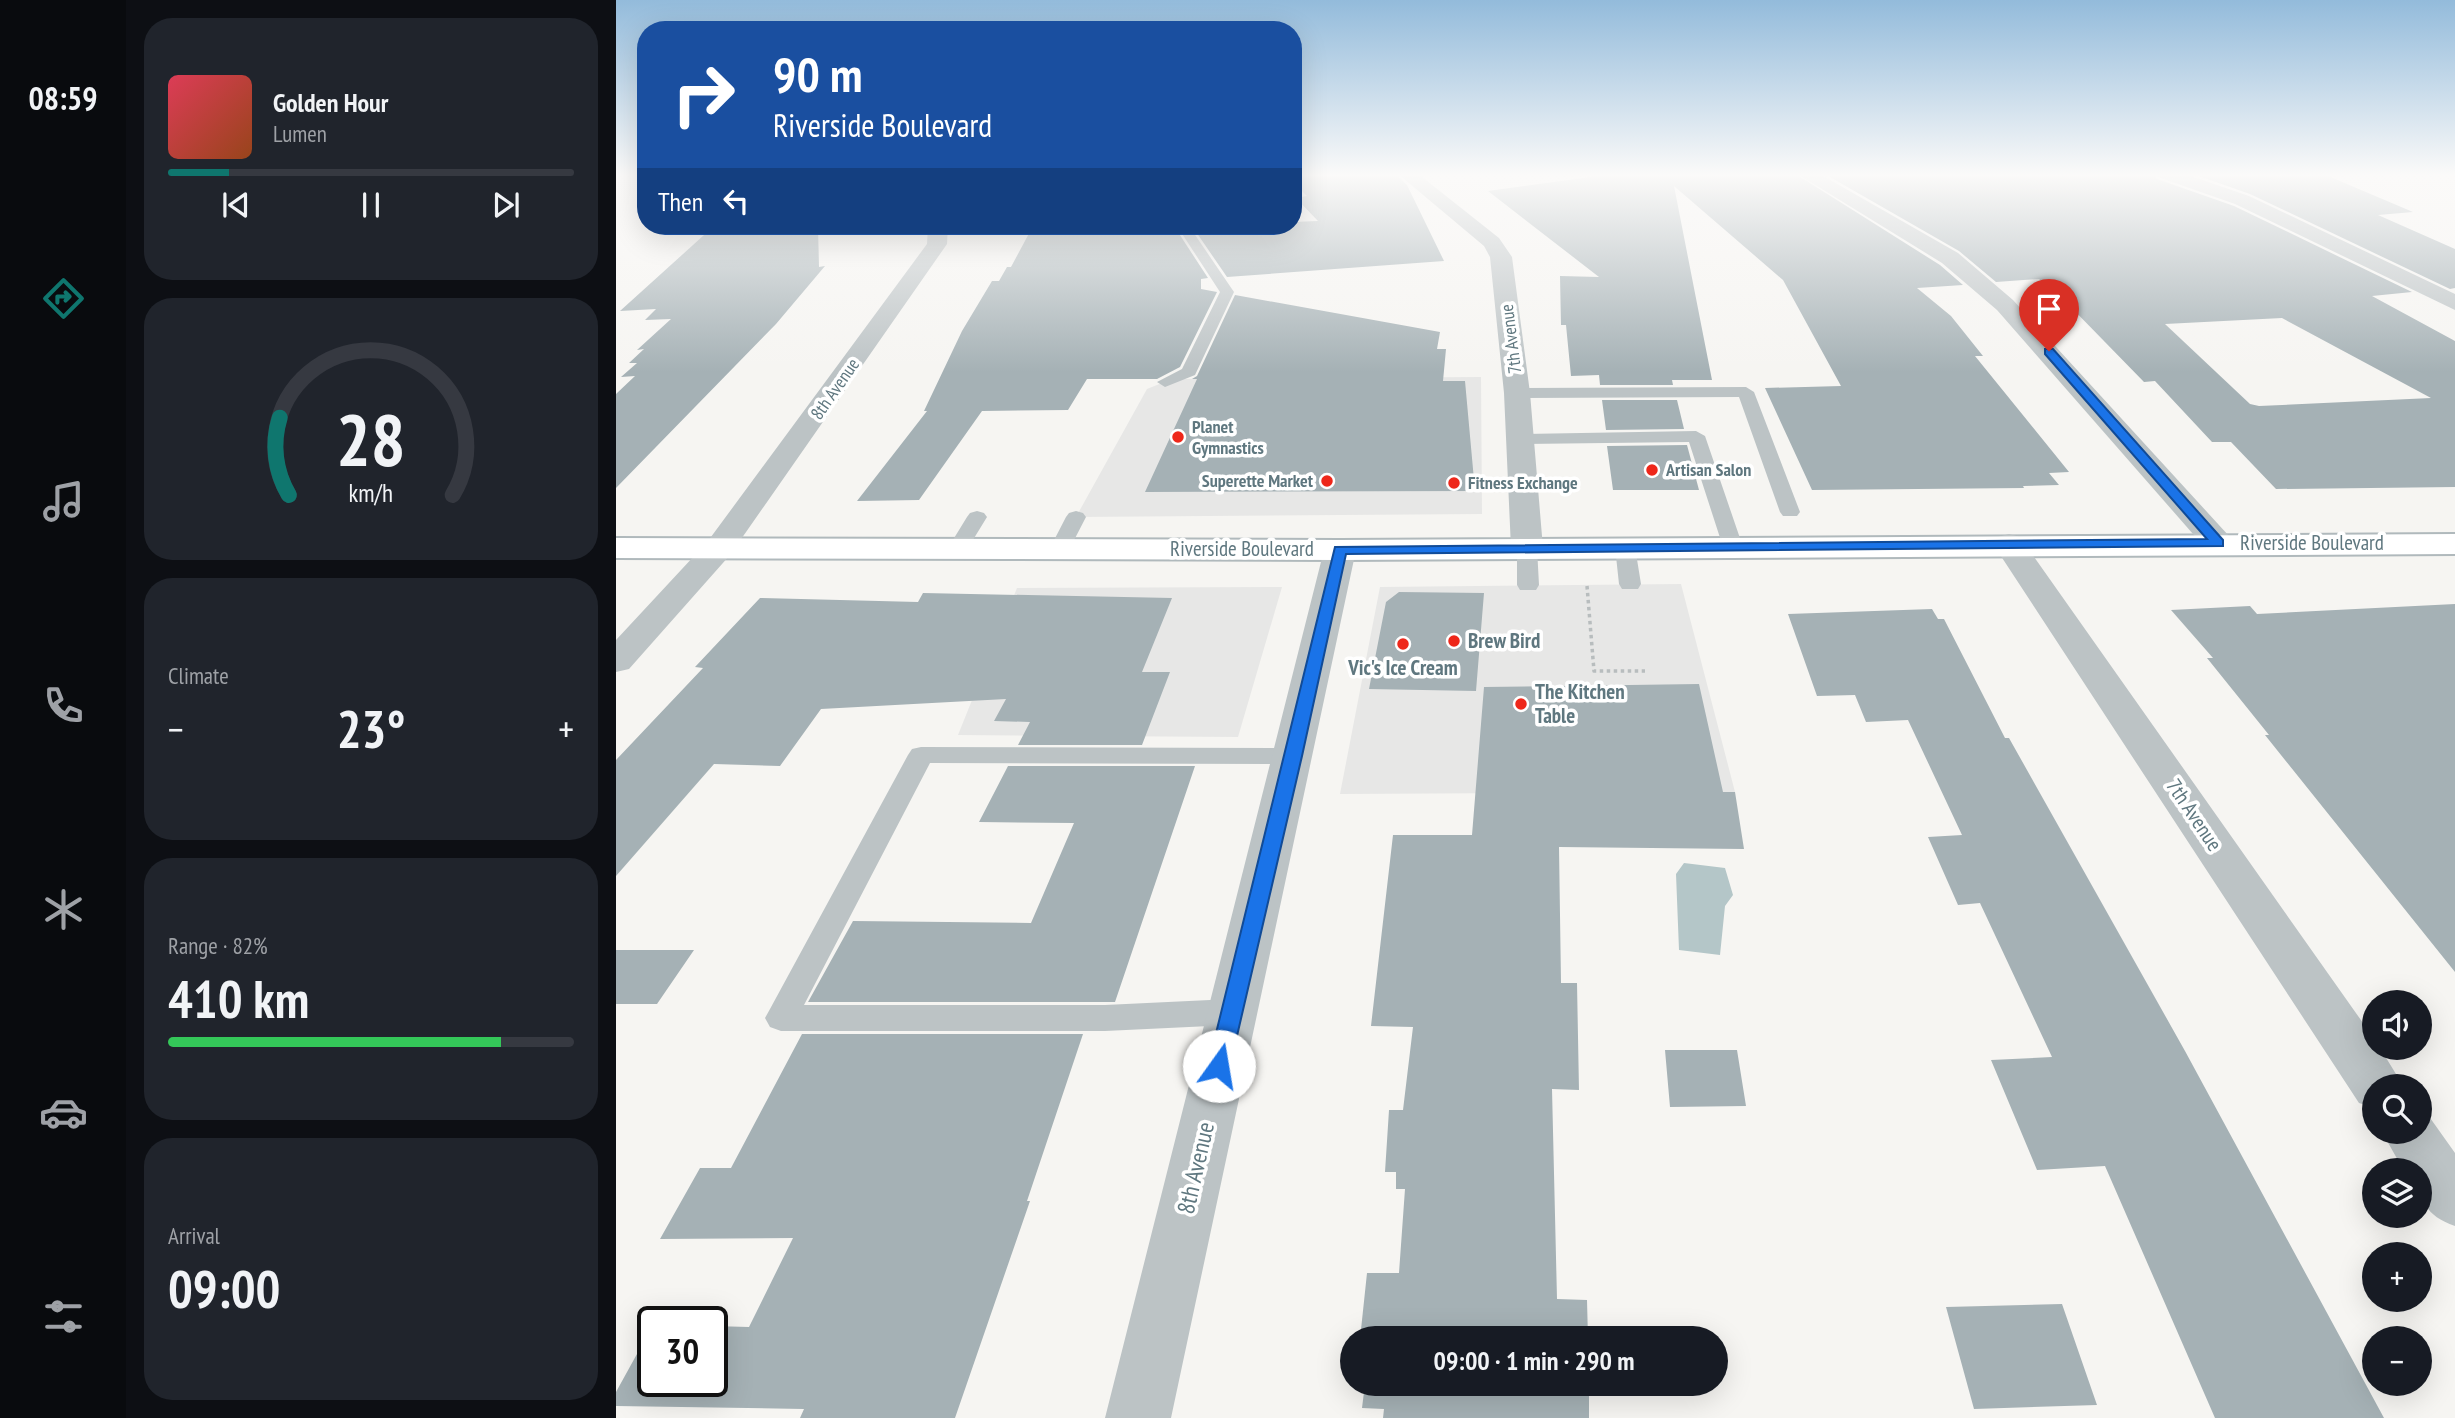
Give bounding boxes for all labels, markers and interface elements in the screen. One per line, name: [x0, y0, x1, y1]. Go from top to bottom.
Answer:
text: 90 m: [773, 42, 862, 106]
icon: right: [658, 49, 749, 140]
text: 08:59: [28, 77, 98, 119]
text: Golden Hour: [273, 86, 388, 119]
text: Riverside Boulevard: [773, 104, 992, 146]
text: Lumen: [273, 119, 327, 148]
icon: left: [717, 182, 755, 220]
text: Then: [658, 185, 703, 218]
icon: previous: [217, 186, 255, 224]
icon: pause: [352, 186, 390, 224]
icon: next: [487, 186, 525, 224]
icon: directions: [39, 274, 88, 323]
pin: [2019, 279, 2079, 351]
icon: arrive: [2030, 290, 2068, 328]
street label: 7th Avenue: [1495, 303, 1526, 375]
street label: 8th Avenue: [805, 354, 864, 424]
text: 28: [336, 391, 406, 485]
place label: Planet Gymnastics: [1192, 415, 1264, 459]
marker: Planet Gymnastics: [1170, 429, 1186, 445]
place label: Artisan Salon: [1665, 458, 1751, 481]
marker: Artisan Salon: [1644, 462, 1660, 478]
place label: Superette Market: [1202, 469, 1314, 492]
place label: Fitness Exchange: [1468, 471, 1578, 494]
marker: Superette Market: [1319, 473, 1335, 489]
marker: Fitness Exchange: [1446, 475, 1462, 491]
icon: music: [39, 477, 88, 526]
text: km/h: [349, 477, 393, 509]
street label: Riverside Boulevard: [2240, 529, 2384, 556]
street label: Riverside Boulevard: [1170, 535, 1314, 562]
place label: Brew Bird: [1468, 627, 1540, 654]
marker: Brew Bird: [1446, 633, 1462, 649]
marker: Vic's Ice Cream: [1395, 636, 1411, 652]
place label: Vic's Ice Cream: [1347, 654, 1458, 681]
text: Climate: [168, 661, 229, 690]
place label: The Kitchen Table: [1535, 678, 1625, 729]
icon: phone: [39, 681, 88, 730]
text: 23°: [337, 695, 405, 762]
marker: The Kitchen Table: [1513, 696, 1529, 712]
text: −: [168, 704, 184, 753]
text: +: [558, 704, 574, 753]
street label: 7th Avenue: [2160, 773, 2228, 856]
icon: climate: [39, 885, 88, 934]
text: Range · 82%: [168, 931, 268, 960]
text: 410 km: [168, 965, 309, 1032]
map controls: [2362, 990, 2432, 1396]
button: sound: [2362, 990, 2432, 1060]
position arrow: [1182, 1029, 1256, 1103]
button: search: [2362, 1074, 2432, 1144]
icon: car: [39, 1088, 88, 1137]
street label: 8th Avenue: [1170, 1119, 1221, 1217]
button: layers: [2362, 1158, 2432, 1228]
text: Arrival: [168, 1221, 220, 1250]
button: +: [2362, 1242, 2432, 1312]
text: 09:00: [168, 1255, 280, 1322]
icon: filters: [39, 1292, 88, 1341]
speed limit sign: 30: [637, 1306, 728, 1397]
button: −: [2362, 1326, 2432, 1396]
text: 09:00 · 1 min · 290 m: [1434, 1344, 1634, 1377]

